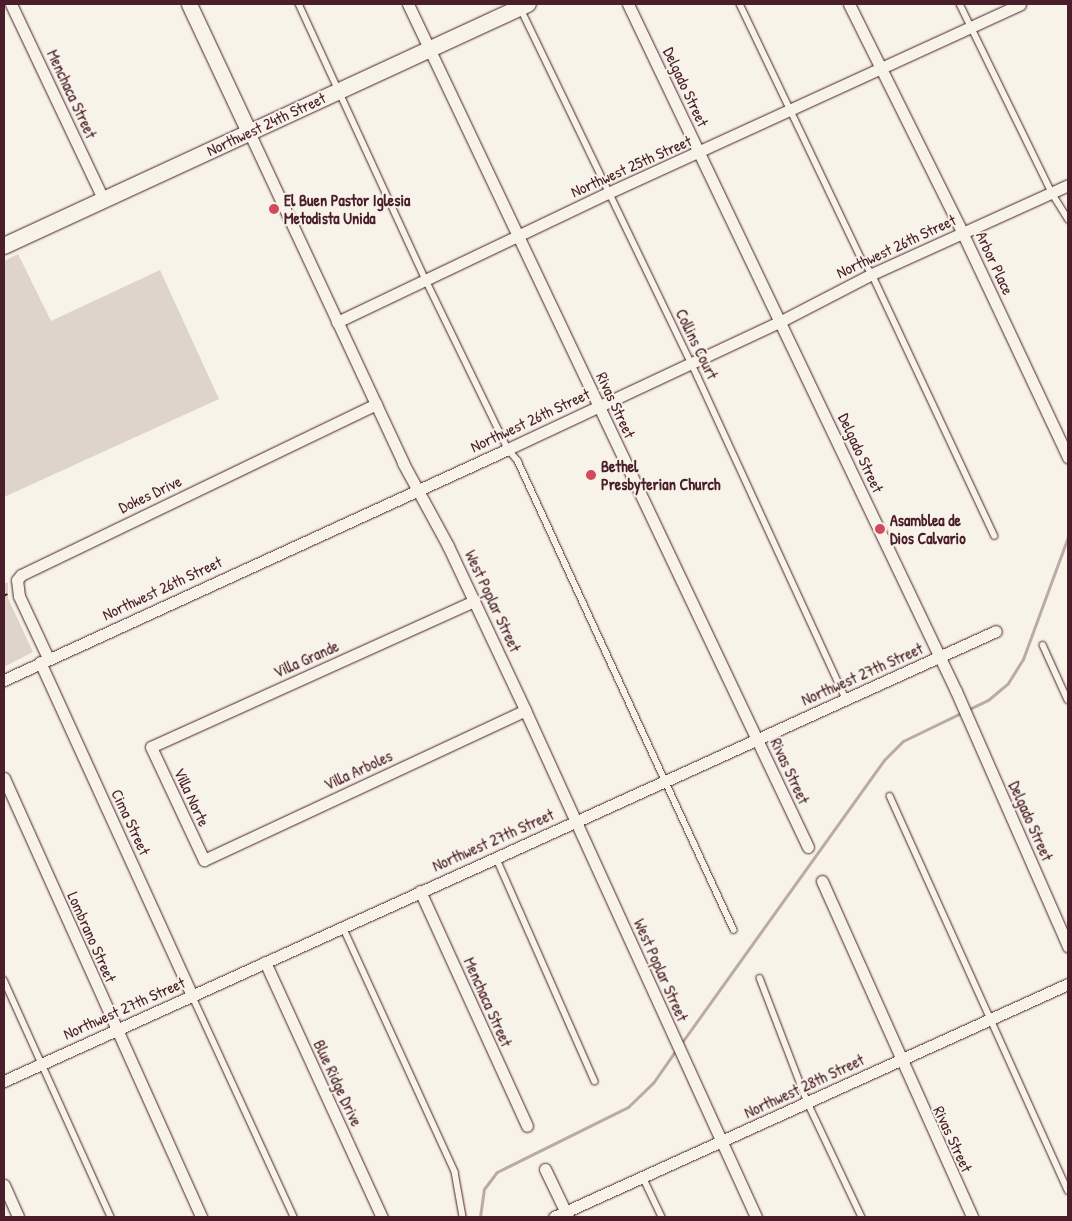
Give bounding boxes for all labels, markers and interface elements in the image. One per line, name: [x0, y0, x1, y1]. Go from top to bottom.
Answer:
street label: Delgado Street: [659, 44, 713, 130]
street label: Menchaca Street: [43, 47, 101, 141]
street label: Northwest 24th Street: [203, 88, 329, 160]
street label: Northwest 25th Street: [568, 131, 694, 201]
place label: El Buen Pastor Iglesia Metodista Unida: [284, 190, 410, 228]
marker: El Buen Pastor Iglesia Metodista Unida: [268, 203, 280, 215]
street label: Northwest 26th Street: [833, 210, 959, 282]
street label: Arbor Place: [972, 228, 1018, 298]
street label: Collins Court: [672, 306, 722, 382]
street label: Rivas Street: [592, 369, 640, 441]
street label: Northwest 26th Street: [467, 384, 593, 456]
street label: Delgado Street: [834, 410, 888, 496]
place label: Bethel Presbyterian Church: [601, 456, 721, 494]
marker: Bethel Presbyterian Church: [585, 469, 597, 481]
street label: Dokes Drive: [116, 471, 184, 517]
place label: Asamblea de Dios Calvario: [890, 510, 966, 548]
marker: Asamblea de Dios Calvario: [874, 523, 886, 535]
street label: West Poplar Street: [461, 547, 525, 655]
street label: Northwest 26th Street: [99, 552, 225, 624]
street label: Villa Grande: [270, 636, 342, 682]
street label: Northwest 27th Street: [798, 639, 926, 709]
street label: Rivas Street: [766, 735, 814, 807]
street label: Villa Arboles: [321, 746, 395, 794]
street label: Villa Norte: [170, 765, 214, 829]
street label: Delgado Street: [1005, 778, 1057, 864]
street label: Cima Street: [107, 786, 155, 858]
street label: Northwest 27th Street: [429, 805, 557, 875]
street label: Lombrano Street: [64, 889, 120, 985]
street label: West Poplar Street: [630, 916, 692, 1024]
street label: Menchaca Street: [460, 954, 516, 1050]
street label: Northwest 27th Street: [60, 973, 188, 1043]
street label: Blue Ridge Drive: [310, 1037, 366, 1129]
street label: Northwest 28th Street: [741, 1050, 867, 1122]
street label: Rivas Street: [929, 1103, 977, 1175]

